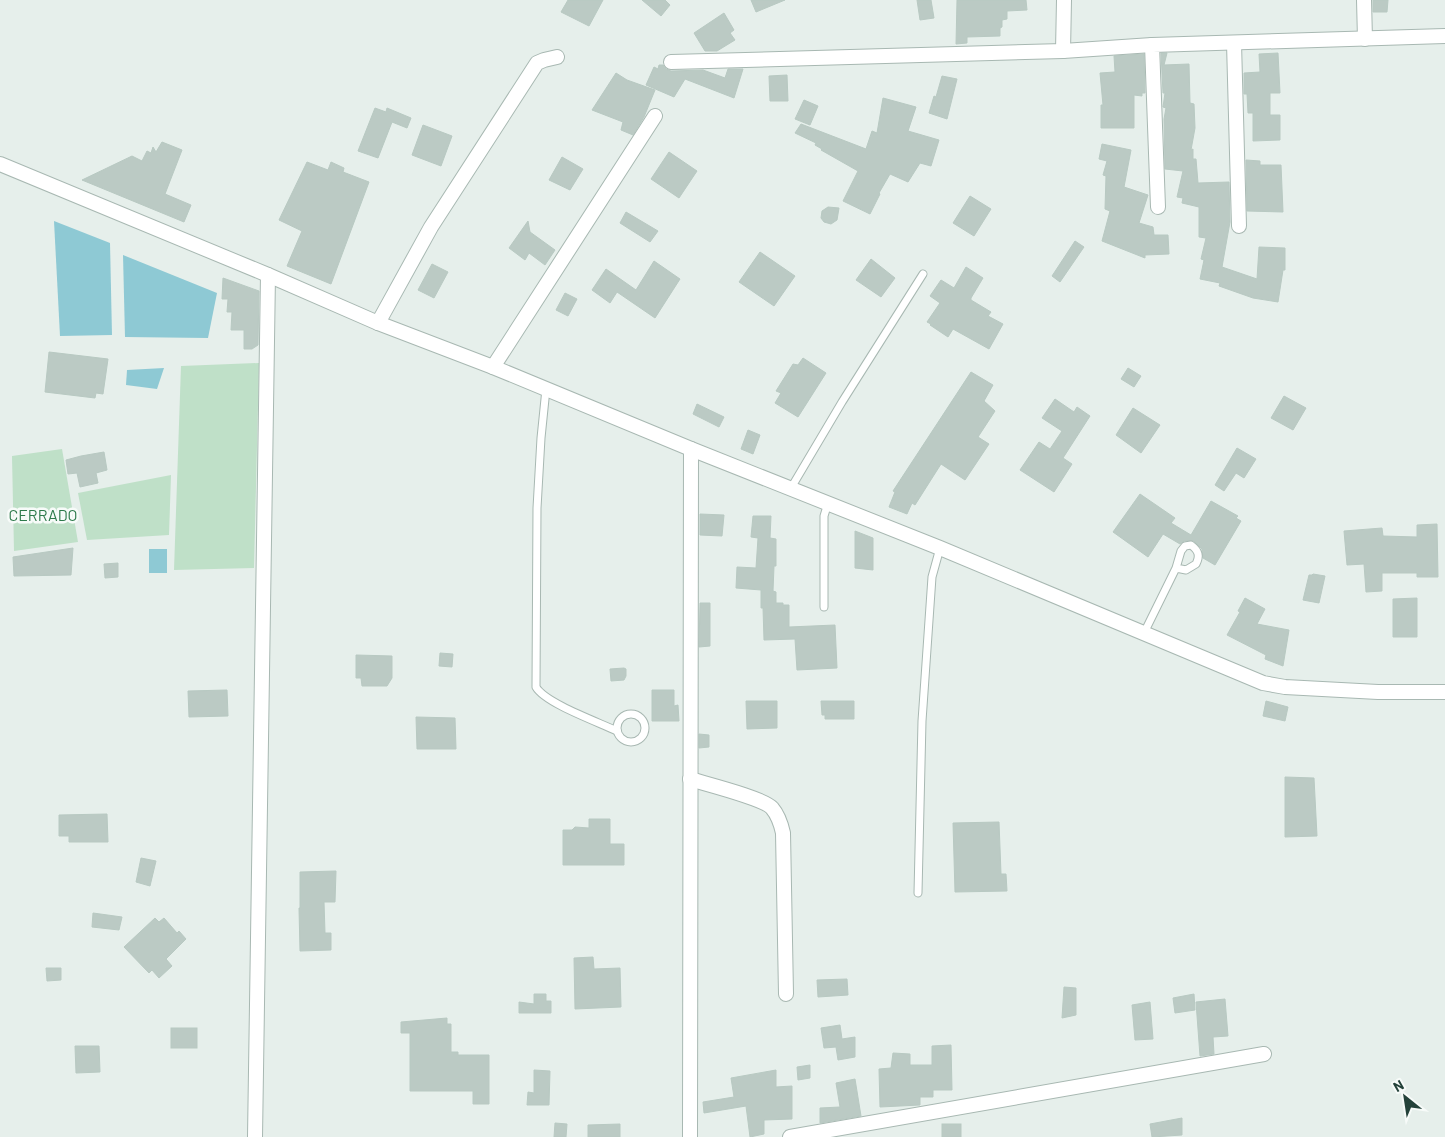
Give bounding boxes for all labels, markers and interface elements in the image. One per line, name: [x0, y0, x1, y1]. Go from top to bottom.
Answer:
park label: CERRADO: [8, 505, 78, 524]
north arrow: [1380, 1072, 1430, 1122]
text: N: [1390, 1076, 1407, 1095]

